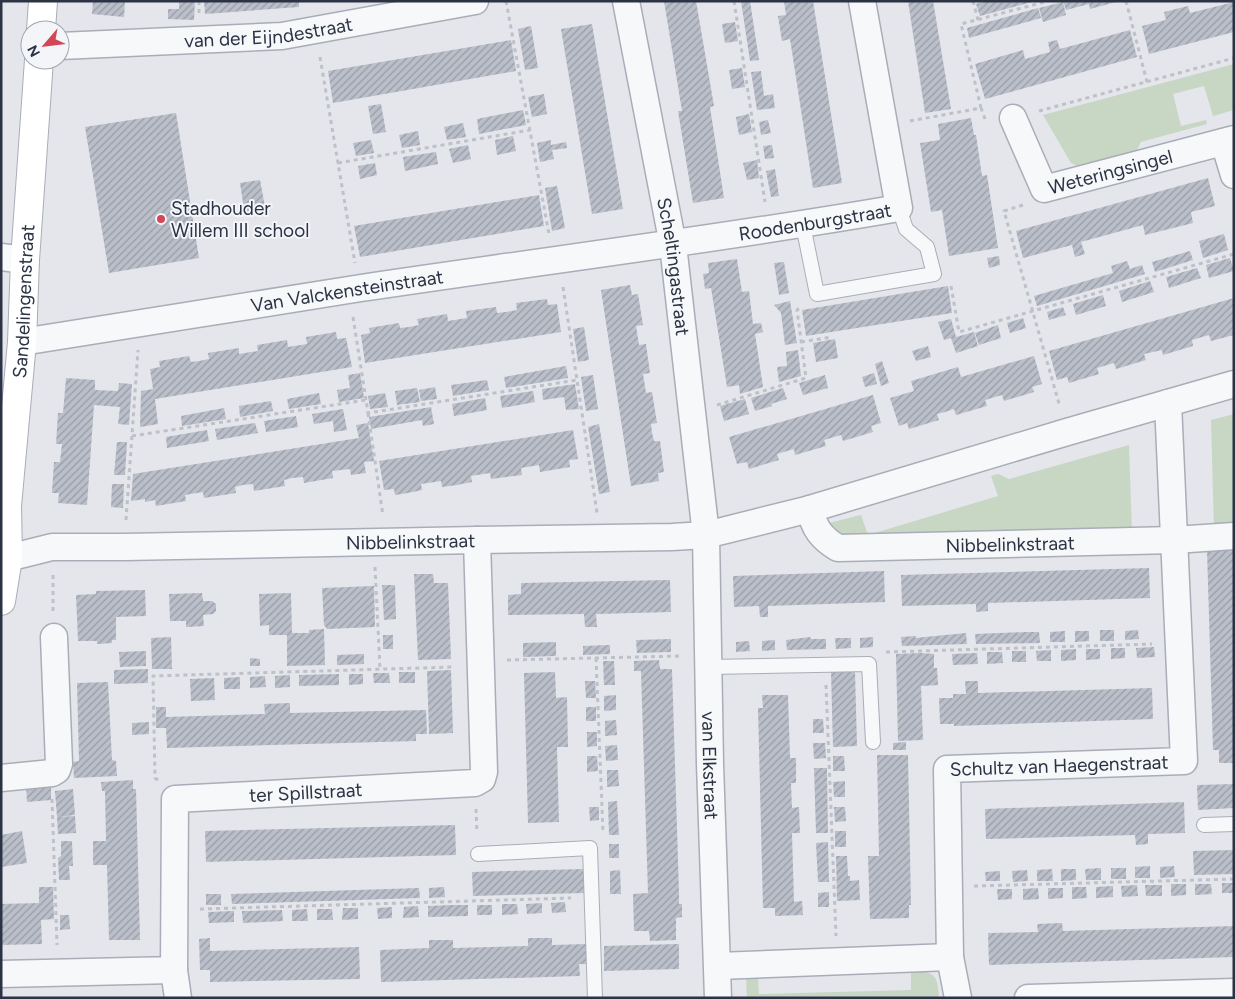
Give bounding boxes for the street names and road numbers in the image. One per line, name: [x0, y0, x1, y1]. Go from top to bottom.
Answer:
street label: van der Eijndestraat: [184, 12, 354, 52]
street label: Weteringsingel: [1046, 144, 1175, 199]
street label: Scheltingastraat: [653, 196, 695, 337]
street label: Roodenburgstraat: [737, 198, 893, 245]
street label: Sandelingenstraat: [7, 224, 39, 379]
street label: Van Valckensteinstraat: [249, 265, 445, 317]
street label: Nibbelinkstraat: [346, 529, 475, 554]
street label: Nibbelinkstraat: [945, 531, 1075, 557]
street label: van Elkstraat: [698, 711, 723, 820]
street label: Schultz van Haegenstraat: [949, 750, 1169, 780]
street label: ter Spillstraat: [249, 778, 363, 807]

